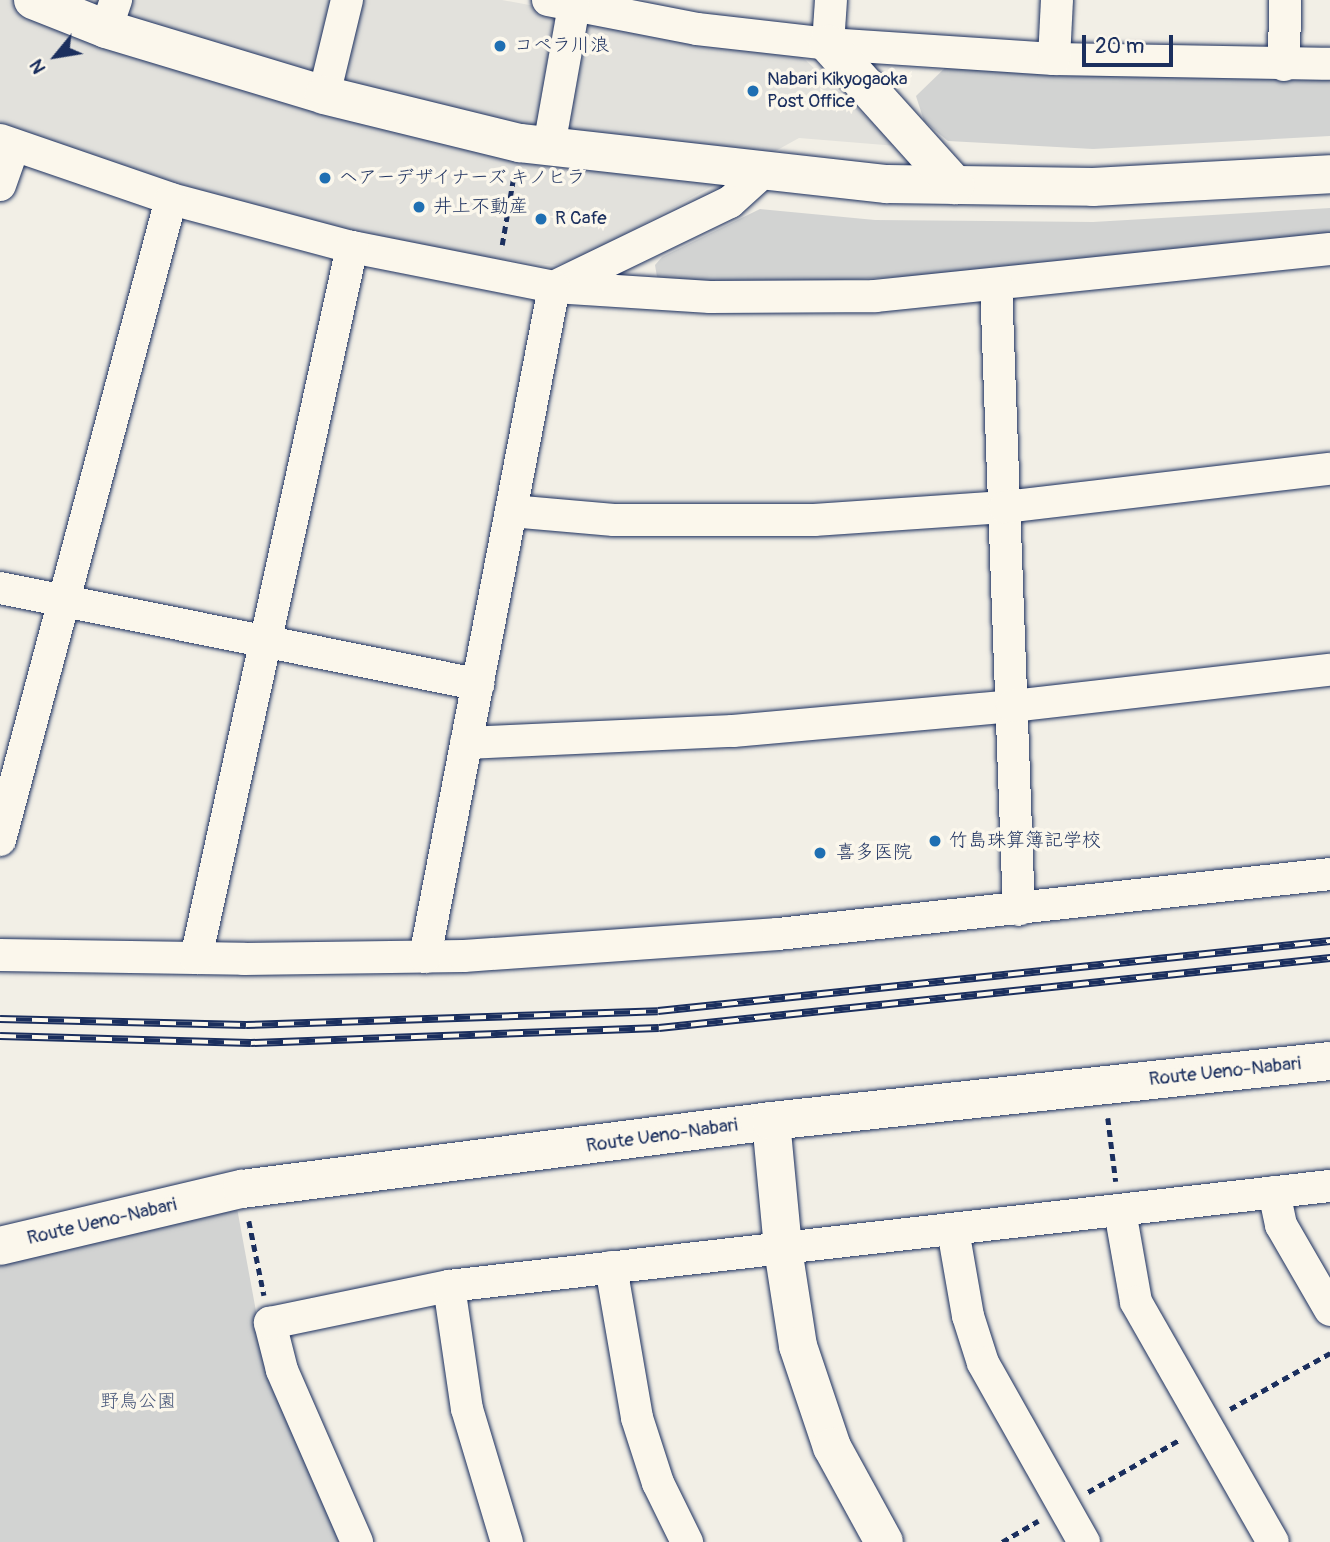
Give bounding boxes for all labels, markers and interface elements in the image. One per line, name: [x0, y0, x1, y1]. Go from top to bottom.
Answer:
north arrow: [21, 21, 91, 91]
scale bar: [1085, 21, 1176, 65]
text: 20 m: [1095, 33, 1144, 60]
place label: コペラ川浪: [514, 35, 609, 57]
marker: コペラ川浪: [492, 38, 508, 54]
text: N: [24, 55, 51, 78]
place label: Nabari Kikyogaoka Post Office: [767, 69, 908, 113]
marker: Nabari Kikyogaoka Post Office: [745, 83, 761, 99]
place label: ヘアーデザイナーズ キノヒラ: [339, 167, 589, 189]
marker: ヘアーデザイナーズ キノヒラ: [317, 170, 333, 186]
place label: 井上不動産: [433, 196, 528, 218]
marker: 井上不動産: [411, 199, 427, 215]
place label: R Cafe: [555, 208, 607, 230]
marker: R Cafe: [533, 211, 549, 227]
place label: 竹島珠算簿記学校: [949, 830, 1101, 852]
marker: 竹島珠算簿記学校: [927, 833, 943, 849]
place label: 喜多医院: [836, 842, 912, 864]
marker: 喜多医院: [810, 843, 830, 863]
street label: Route Ueno-Nabari: [1148, 1053, 1302, 1091]
street label: Route Ueno-Nabari: [585, 1114, 739, 1158]
street label: Route Ueno-Nabari: [25, 1194, 179, 1250]
park label: 野鳥公園: [100, 1391, 176, 1413]

